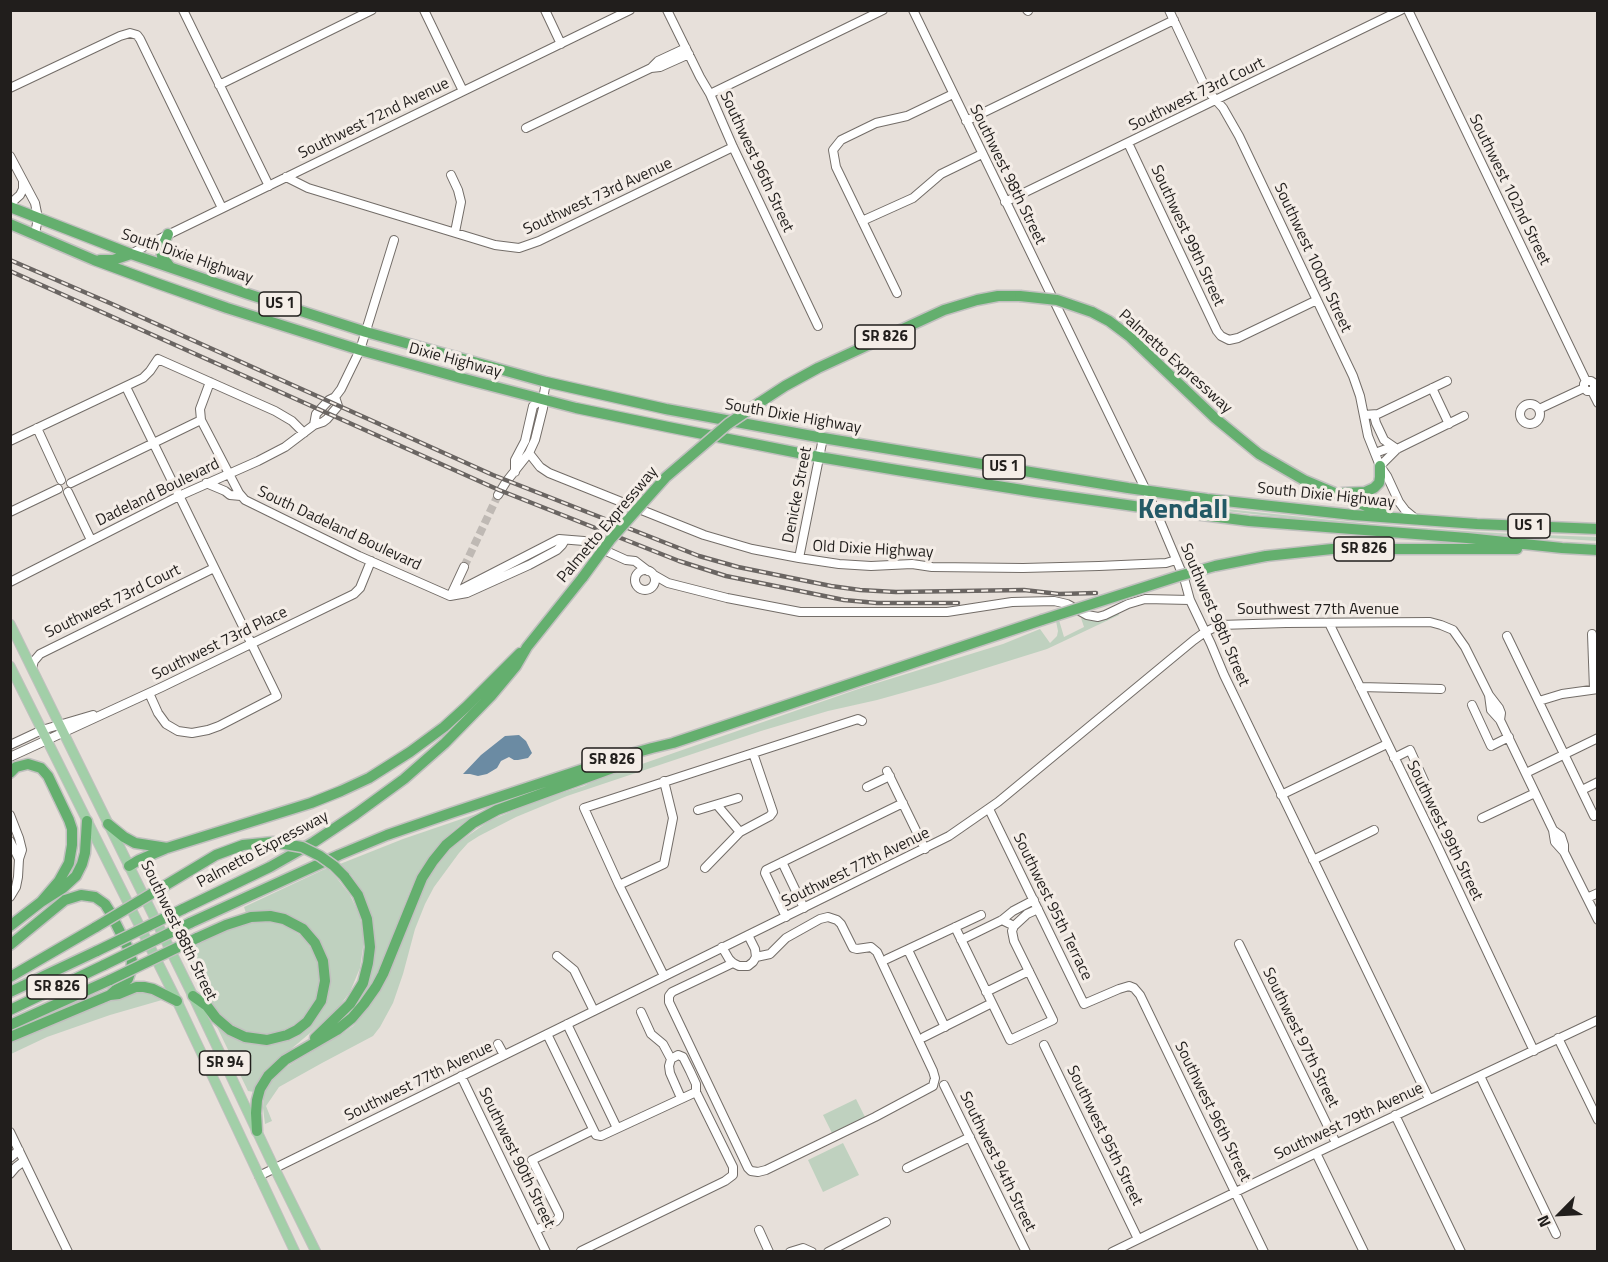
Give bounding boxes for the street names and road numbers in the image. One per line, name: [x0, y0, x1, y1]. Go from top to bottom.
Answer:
street label: Southwest 73rd Court: [1126, 54, 1268, 136]
street label: Southwest 72nd Avenue: [296, 74, 452, 164]
street label: Southwest 96th Street: [715, 88, 797, 236]
street label: Southwest 98th Street: [965, 102, 1049, 248]
street label: Southwest 102nd Street: [1464, 112, 1554, 268]
street label: Southwest 73rd Avenue: [521, 154, 675, 240]
street label: Southwest 99th Street: [1146, 162, 1228, 310]
street label: Southwest 100th Street: [1269, 180, 1355, 336]
street label: South Dixie Highway: [118, 225, 256, 289]
road number: US 1: [259, 292, 301, 316]
street label: Palmetto Expressway: [1114, 306, 1236, 418]
road number: SR 826: [855, 325, 915, 349]
street label: Dixie Highway: [407, 339, 503, 383]
street label: South Dixie Highway: [723, 396, 863, 438]
street label: Denicke Street: [779, 445, 817, 545]
street label: Dadeland Boulevard: [93, 455, 223, 531]
road number: US 1: [983, 455, 1025, 479]
street label: Palmetto Expressway: [554, 463, 662, 587]
street label: South Dixie Highway: [1256, 479, 1396, 513]
street label: South Dadeland Boulevard: [254, 483, 424, 575]
road number: US 1: [1508, 514, 1550, 538]
street label: Old Dixie Highway: [812, 537, 934, 563]
road number: SR 826: [1334, 537, 1394, 561]
street label: Southwest 98th Street: [1175, 541, 1253, 689]
street label: Southwest 73rd Court: [42, 561, 184, 643]
street label: Southwest 77th Avenue: [1237, 600, 1399, 620]
street label: Southwest 73rd Place: [149, 603, 291, 685]
road number: SR 826: [582, 748, 642, 772]
street label: Southwest 99th Street: [1402, 758, 1486, 904]
street label: Palmetto Expressway: [194, 807, 332, 893]
street label: Southwest 77th Avenue: [779, 824, 933, 912]
street label: Southwest 95th Terrace: [1008, 830, 1096, 984]
street label: Southwest 88th Street: [136, 858, 220, 1004]
street label: Southwest 97th Street: [1258, 965, 1342, 1111]
road number: SR 826: [27, 975, 87, 999]
street label: Southwest 77th Avenue: [342, 1038, 496, 1126]
street label: Southwest 96th Street: [1170, 1039, 1254, 1185]
road number: SR 94: [200, 1051, 250, 1075]
street label: Southwest 95th Street: [1062, 1063, 1146, 1209]
street label: Southwest 79th Avenue: [1271, 1079, 1427, 1165]
street label: Southwest 90th Street: [474, 1085, 558, 1231]
street label: Southwest 94th Street: [955, 1089, 1039, 1235]

